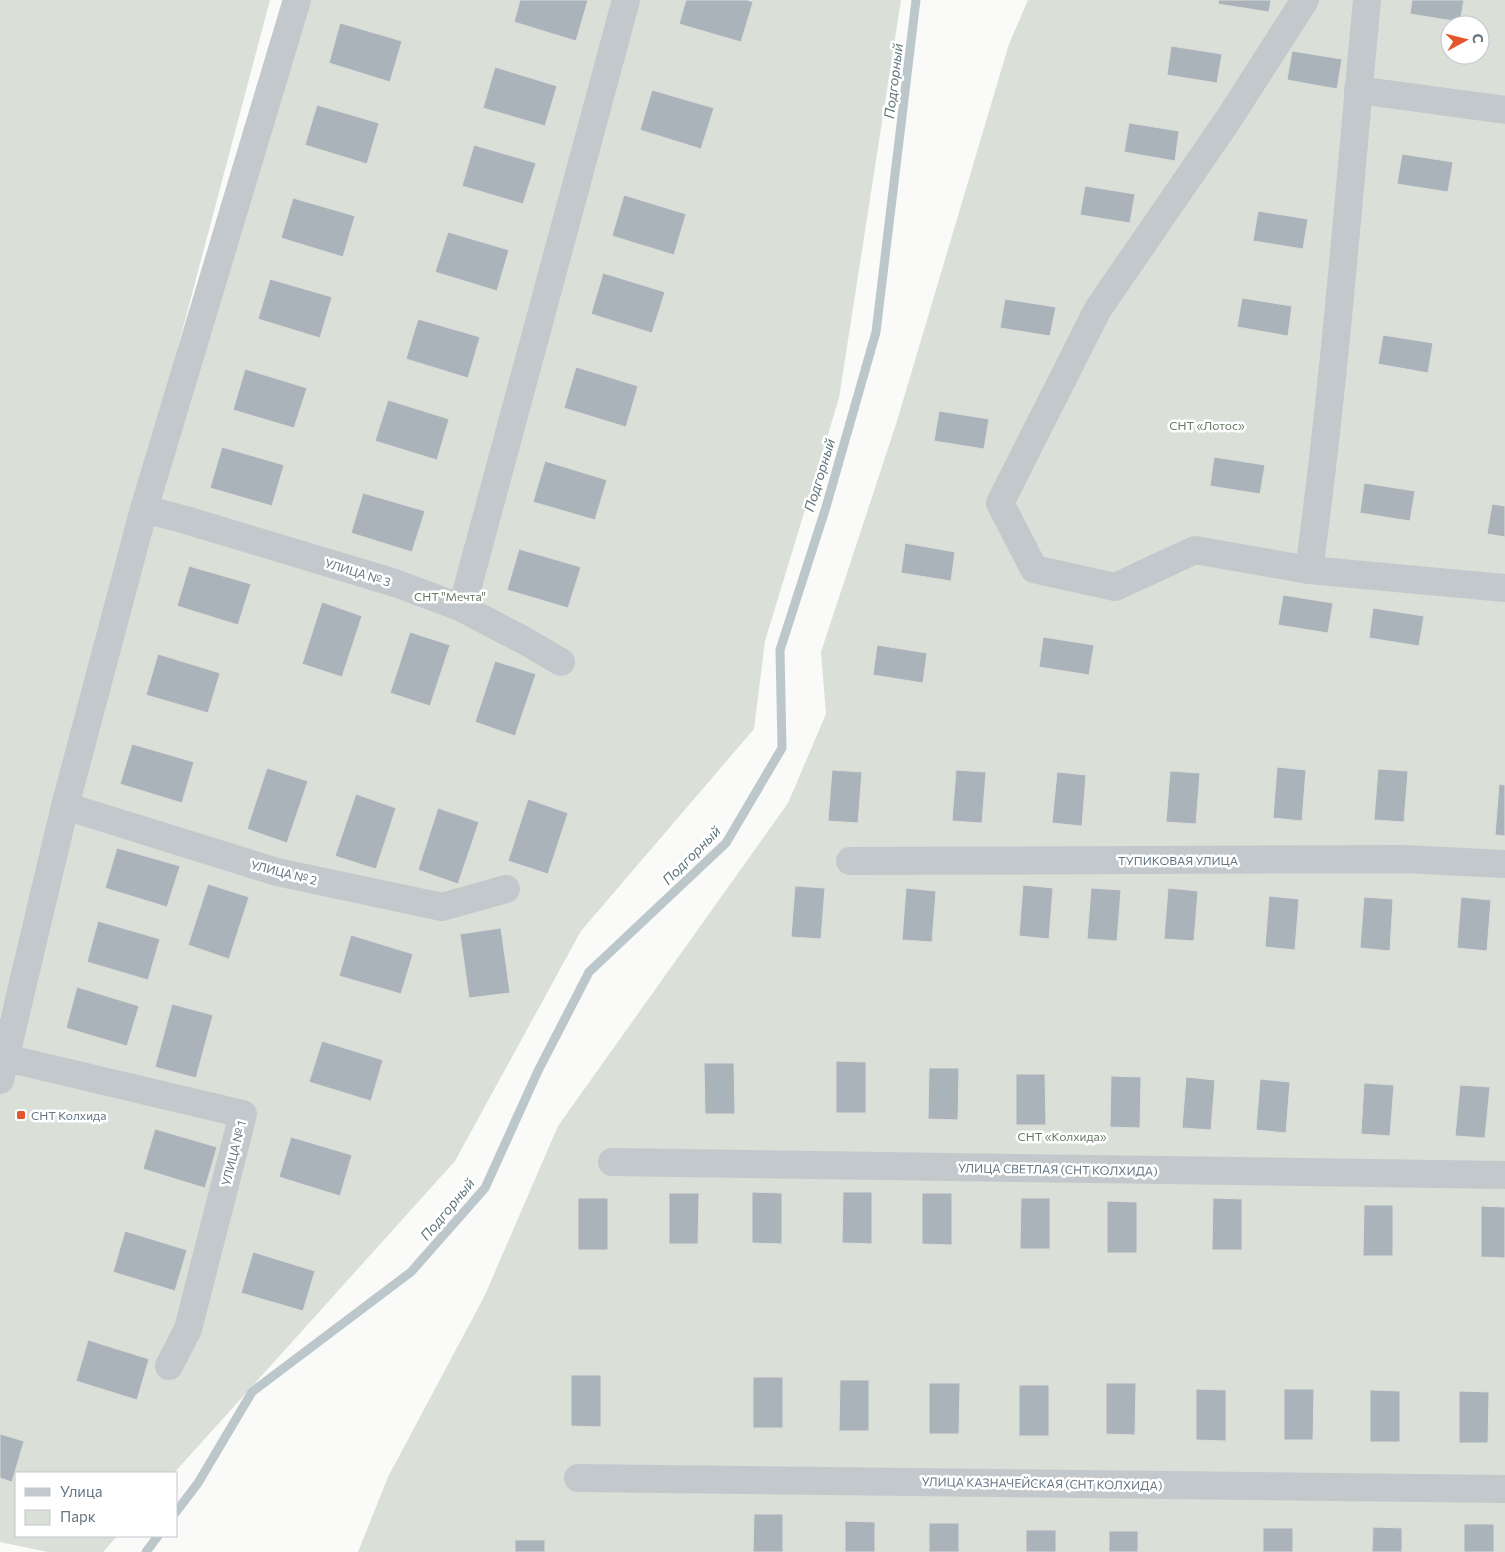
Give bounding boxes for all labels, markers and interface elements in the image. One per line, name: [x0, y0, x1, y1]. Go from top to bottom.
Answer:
north arrow: [1440, 15, 1490, 65]
text: С: [1469, 33, 1487, 44]
water label: Подгорный: [880, 42, 906, 120]
park label: СНТ «Лотос»: [1169, 418, 1245, 432]
water label: Подгорный: [800, 436, 838, 514]
street label: УЛИЦА № 3: [323, 555, 393, 589]
park label: СНТ "Мечта": [414, 589, 486, 603]
water label: Подгорный: [658, 822, 724, 888]
street label: ТУПИКОВАЯ УЛИЦА: [1118, 853, 1238, 867]
street label: УЛИЦА № 2: [249, 857, 319, 887]
place label: СНТ Колхида: [31, 1108, 106, 1122]
marker: СНТ Колхида: [15, 1109, 27, 1121]
street label: УЛИЦА № 1: [218, 1119, 248, 1187]
park label: СНТ «Колхида»: [1018, 1129, 1107, 1143]
street label: УЛИЦА СВЕТЛАЯ (СНТ КОЛХИДА): [958, 1160, 1158, 1178]
water label: Подгорный: [416, 1175, 478, 1243]
legend: [15, 1472, 178, 1537]
street label: УЛИЦА КАЗНАЧЕЙСКАЯ (СНТ КОЛХИДА): [921, 1474, 1163, 1492]
text: Улица: [60, 1482, 102, 1500]
text: Парк: [60, 1507, 96, 1525]

